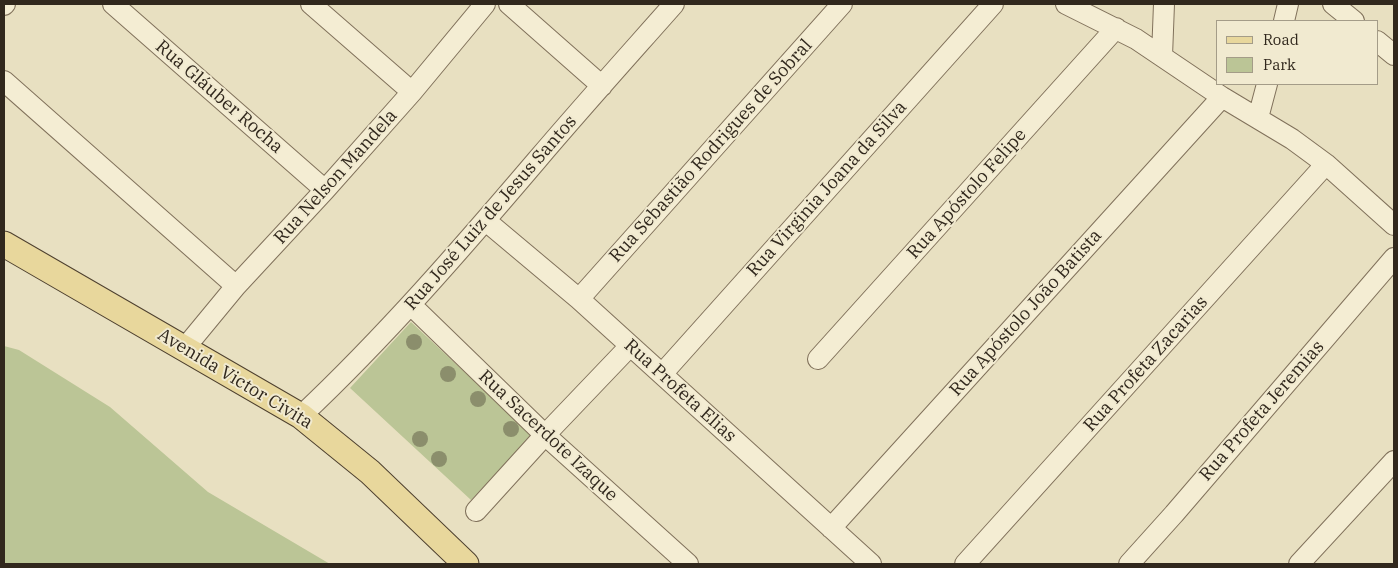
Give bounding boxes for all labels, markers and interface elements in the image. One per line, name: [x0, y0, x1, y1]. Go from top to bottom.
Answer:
legend: [1216, 20, 1378, 85]
text: Road: [1263, 30, 1299, 49]
street label: Rua Sebastião Rodrigues de Sobral: [605, 35, 817, 267]
street label: Rua Gláuber Rocha: [151, 36, 287, 158]
text: Park: [1263, 55, 1296, 74]
street label: Rua Virginia Joana da Silva: [743, 97, 911, 281]
street label: Rua Nelson Mandela: [270, 105, 402, 249]
street label: Rua José Luiz de Jesus Santos: [400, 111, 582, 315]
street label: Rua Apóstolo Felipe: [903, 124, 1031, 264]
street label: Rua Apóstolo João Batista: [945, 225, 1107, 401]
street label: Rua Profeta Zacarias: [1079, 292, 1213, 436]
street label: Avenida Victor Civita: [154, 324, 316, 434]
street label: Rua Profeta Elias: [619, 335, 741, 447]
street label: Rua Profeta Jeremias: [1195, 336, 1329, 486]
street label: Rua Sacerdote Izaque: [474, 366, 622, 506]

